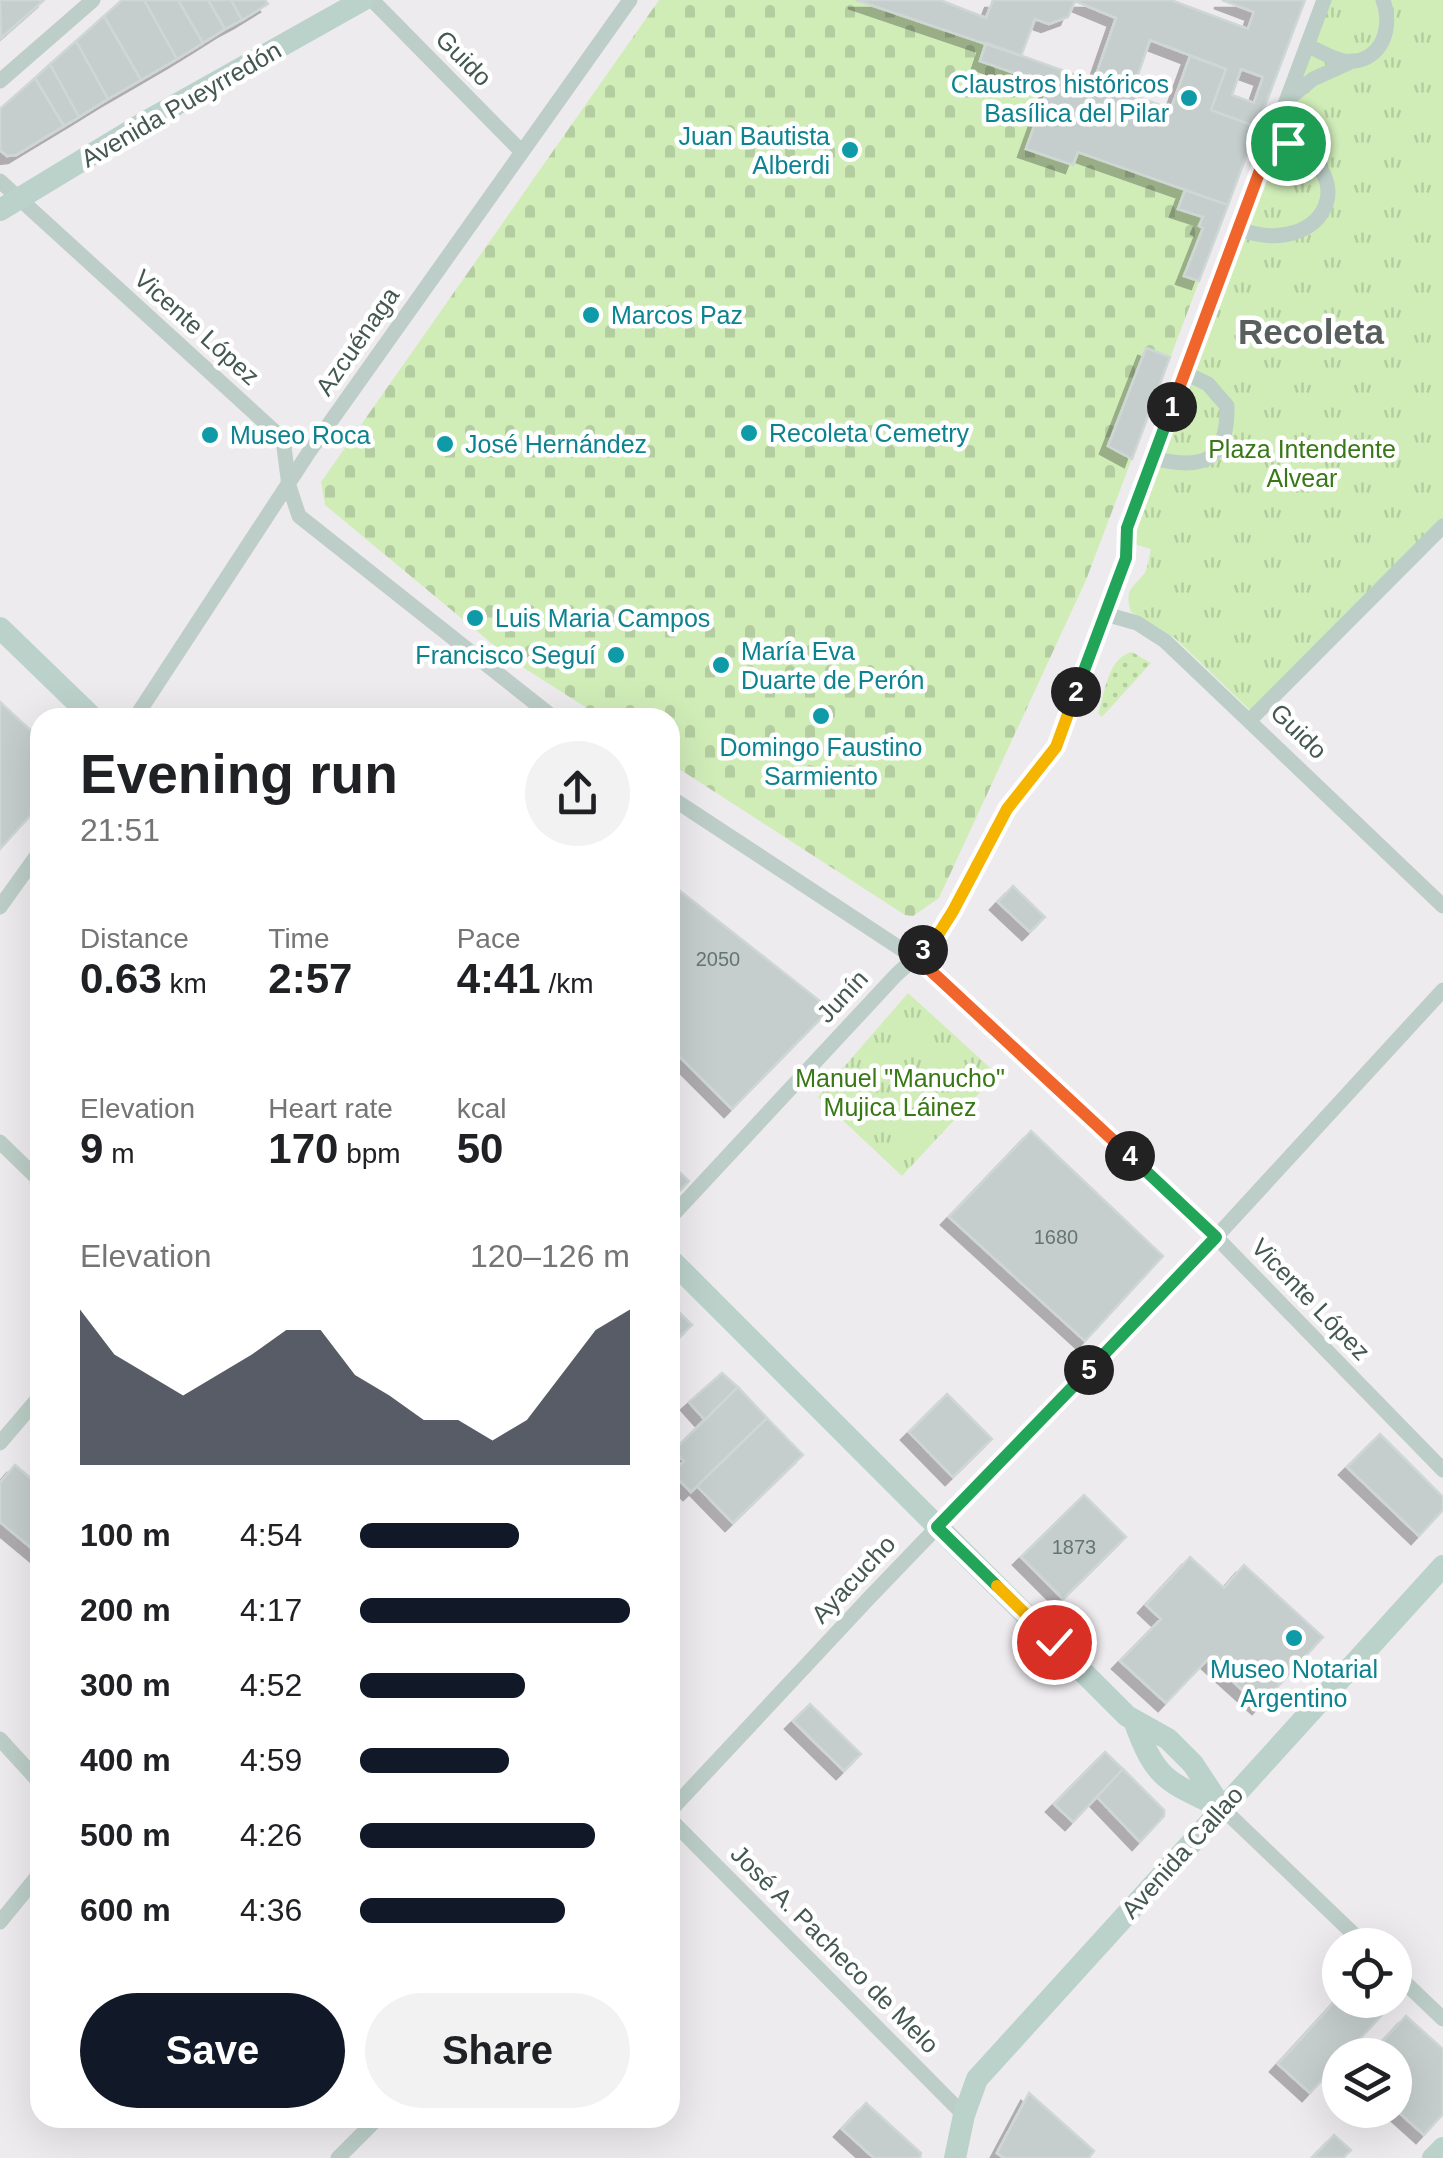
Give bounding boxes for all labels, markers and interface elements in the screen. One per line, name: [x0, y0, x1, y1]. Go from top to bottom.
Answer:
street label: Guido: [431, 25, 497, 91]
street label: Avenida Pueyrredón: [76, 35, 286, 173]
place label: Claustros históricos Basílica del Pilar: [951, 70, 1169, 127]
marker: Claustros históricos Basílica del Pilar: [1178, 87, 1200, 109]
pin: [1246, 101, 1331, 186]
icon: arrive: [1261, 116, 1316, 171]
place label: Juan Bautista Alberdi: [679, 122, 830, 179]
marker: Juan Bautista Alberdi: [839, 139, 861, 161]
street label: Vicente López: [129, 264, 265, 390]
street label: Azcuénaga: [310, 282, 404, 400]
place label: Marcos Paz: [611, 301, 743, 329]
marker: Marcos Paz: [580, 304, 602, 326]
district label: Recoleta: [1238, 312, 1384, 351]
pin: 1: [1147, 382, 1197, 432]
text: 1: [1164, 391, 1180, 422]
place label: Recoleta Cemetry: [769, 419, 970, 447]
place label: Museo Roca: [230, 421, 370, 449]
marker: Recoleta Cemetry: [738, 422, 760, 444]
marker: Museo Roca: [199, 424, 221, 446]
place label: José Hernández: [465, 430, 647, 458]
marker: José Hernández: [434, 433, 456, 455]
park label: Plaza Intendente Alvear: [1208, 435, 1396, 492]
place label: Luis Maria Campos: [495, 604, 710, 632]
marker: Luis Maria Campos: [464, 607, 486, 629]
place label: María Eva Duarte de Perón: [741, 637, 924, 694]
place label: Francisco Seguí: [415, 641, 596, 669]
marker: Francisco Seguí: [605, 644, 627, 666]
marker: María Eva Duarte de Perón: [710, 654, 732, 676]
pin: 2: [1051, 667, 1101, 717]
text: 2: [1068, 676, 1084, 707]
street label: Guido: [1265, 698, 1333, 764]
marker: Domingo Faustino Sarmiento: [810, 705, 832, 727]
place label: Domingo Faustino Sarmiento: [720, 733, 922, 790]
button: share: [525, 741, 630, 846]
text: Evening run: [80, 743, 398, 805]
text: 21:51: [80, 812, 160, 848]
text: Distance: [80, 923, 189, 954]
text: Time: [268, 923, 330, 954]
text: Pace: [457, 923, 520, 954]
pin: 3: [898, 925, 948, 975]
text: 3: [915, 934, 931, 965]
house number: 2050: [696, 948, 740, 970]
text: 0.63: [80, 955, 162, 1002]
text: 2:57: [268, 955, 352, 1002]
text: 4:41: [457, 955, 541, 1002]
street label: Junín: [811, 964, 873, 1028]
text: km: [162, 968, 207, 999]
text: /km: [541, 968, 594, 999]
park label: Manuel "Manucho" Mujica Láinez: [795, 1064, 1005, 1121]
text: Elevation: [80, 1093, 195, 1124]
text: Heart rate: [268, 1093, 393, 1124]
text: kcal: [457, 1093, 506, 1124]
text: 9: [80, 1125, 103, 1172]
text: 170: [268, 1125, 338, 1172]
text: 50: [457, 1125, 503, 1172]
pin: 4: [1105, 1131, 1155, 1181]
text: m: [103, 1138, 134, 1169]
text: bpm: [338, 1138, 401, 1169]
text: 4: [1122, 1140, 1138, 1171]
house number: 1680: [1034, 1226, 1078, 1248]
street label: Vicente López: [1246, 1232, 1376, 1366]
text: Elevation: [80, 1238, 212, 1274]
text: 120–126 m: [470, 1238, 630, 1274]
pin: 5: [1064, 1345, 1114, 1395]
text: 5: [1081, 1354, 1097, 1385]
text: 100 m: [80, 1517, 171, 1553]
text: 4:54: [240, 1517, 302, 1553]
street label: Ayacucho: [805, 1529, 901, 1629]
house number: 1873: [1052, 1536, 1096, 1558]
text: 200 m: [80, 1592, 171, 1628]
text: 4:17: [240, 1592, 302, 1628]
pin: [1012, 1600, 1097, 1685]
icon: check: [1027, 1615, 1082, 1670]
marker: Museo Notarial Argentino: [1283, 1627, 1305, 1649]
place label: Museo Notarial Argentino: [1210, 1655, 1378, 1712]
text: 300 m: [80, 1667, 171, 1703]
text: 4:52: [240, 1667, 302, 1703]
text: 400 m: [80, 1742, 171, 1778]
text: 4:59: [240, 1742, 302, 1778]
street label: Avenida Callao: [1115, 1780, 1249, 1924]
text: 500 m: [80, 1817, 171, 1853]
text: 4:26: [240, 1817, 302, 1853]
street label: José A. Pacheco de Melo: [725, 1839, 945, 2059]
text: 600 m: [80, 1892, 171, 1928]
text: 4:36: [240, 1892, 302, 1928]
map controls: [1322, 1928, 1412, 2128]
button: locate: [1322, 1928, 1412, 2018]
button: Save: [80, 1993, 345, 2108]
button: Share: [365, 1993, 630, 2108]
button: layers: [1322, 2038, 1412, 2128]

